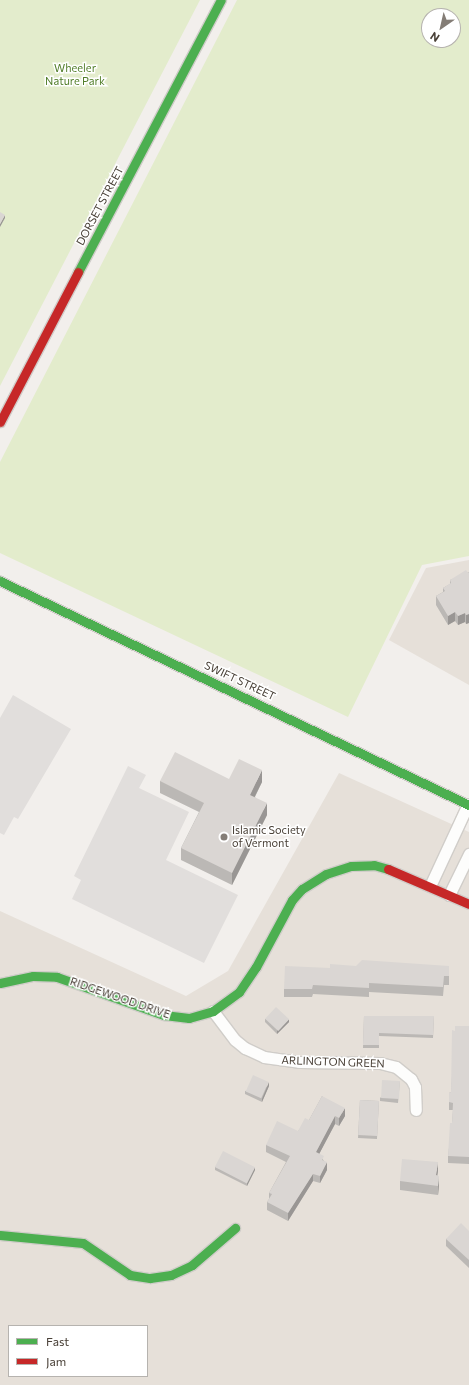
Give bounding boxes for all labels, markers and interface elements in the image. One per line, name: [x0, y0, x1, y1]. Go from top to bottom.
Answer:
north arrow: [421, 8, 461, 48]
text: N: [428, 30, 442, 45]
park label: Wheeler Nature Park: [45, 62, 105, 88]
street label: DORSET STREET: [74, 164, 126, 248]
street label: SWIFT STREET: [202, 659, 278, 703]
place label: Islamic Society of Vermont: [232, 824, 306, 850]
marker: Islamic Society of Vermont: [219, 832, 229, 842]
street label: RIDGEWOOD DRIVE: [68, 975, 172, 1021]
street label: ARLINGTON GREEN: [281, 1054, 385, 1070]
legend: [8, 1325, 148, 1377]
text: Fast: [46, 1334, 69, 1348]
text: Jam: [46, 1354, 66, 1368]

